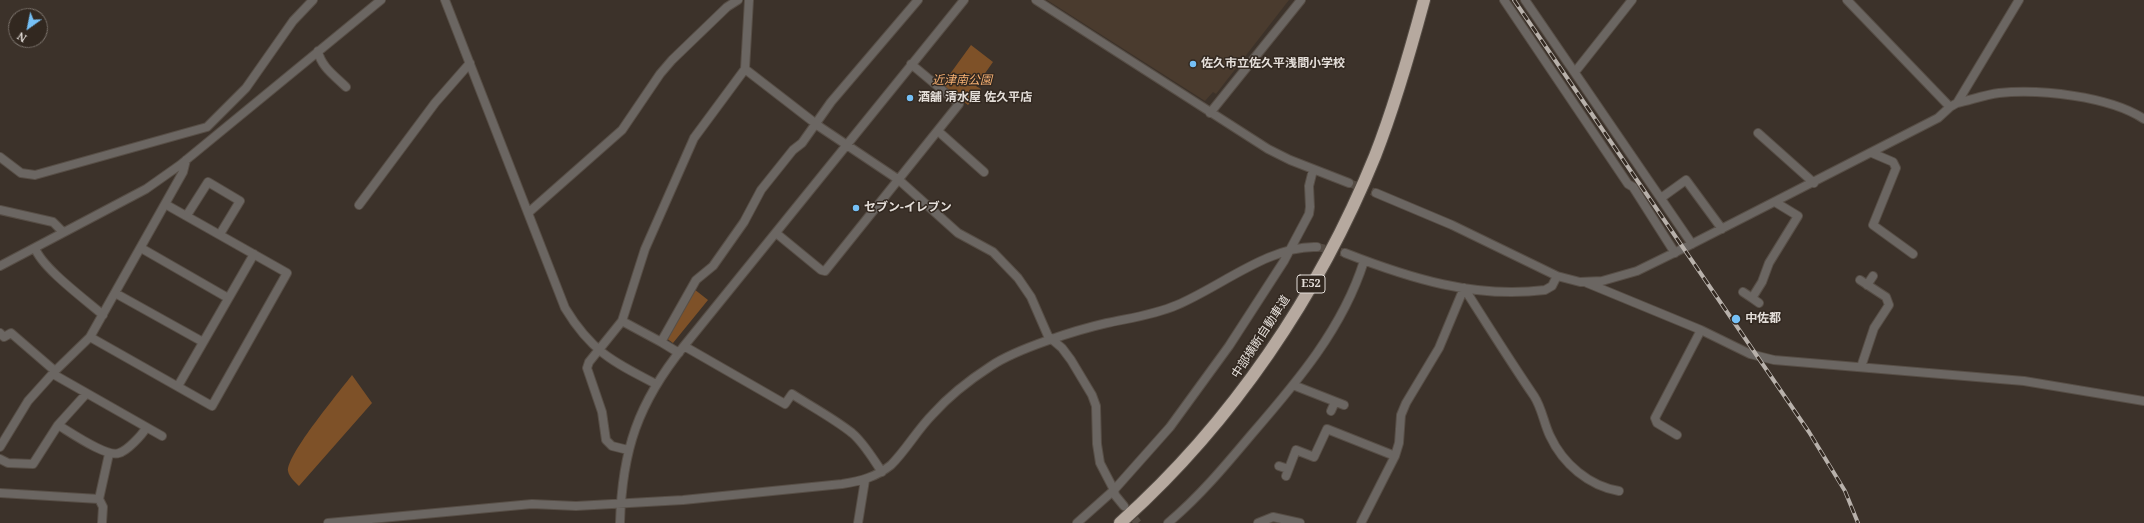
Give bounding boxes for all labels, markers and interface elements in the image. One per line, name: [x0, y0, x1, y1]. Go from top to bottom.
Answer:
north arrow: [8, 8, 48, 48]
text: N: [14, 29, 29, 46]
place label: 佐久市立佐久平浅間小学校: [1201, 57, 1345, 71]
marker: 佐久市立佐久平浅間小学校: [1188, 59, 1198, 69]
park label: 近津南公園: [932, 74, 992, 88]
place label: 酒舗 清水屋 佐久平店: [918, 91, 1032, 105]
marker: 酒舗 清水屋 佐久平店: [905, 93, 915, 103]
place label: セブン-イレブン: [864, 201, 952, 215]
marker: セブン-イレブン: [851, 203, 861, 213]
road number: E52: [1297, 275, 1325, 293]
street label: 中部横断自動車道: [1229, 293, 1293, 381]
place label: 中佐都: [1745, 312, 1781, 326]
marker: 中佐都: [1730, 313, 1742, 325]

